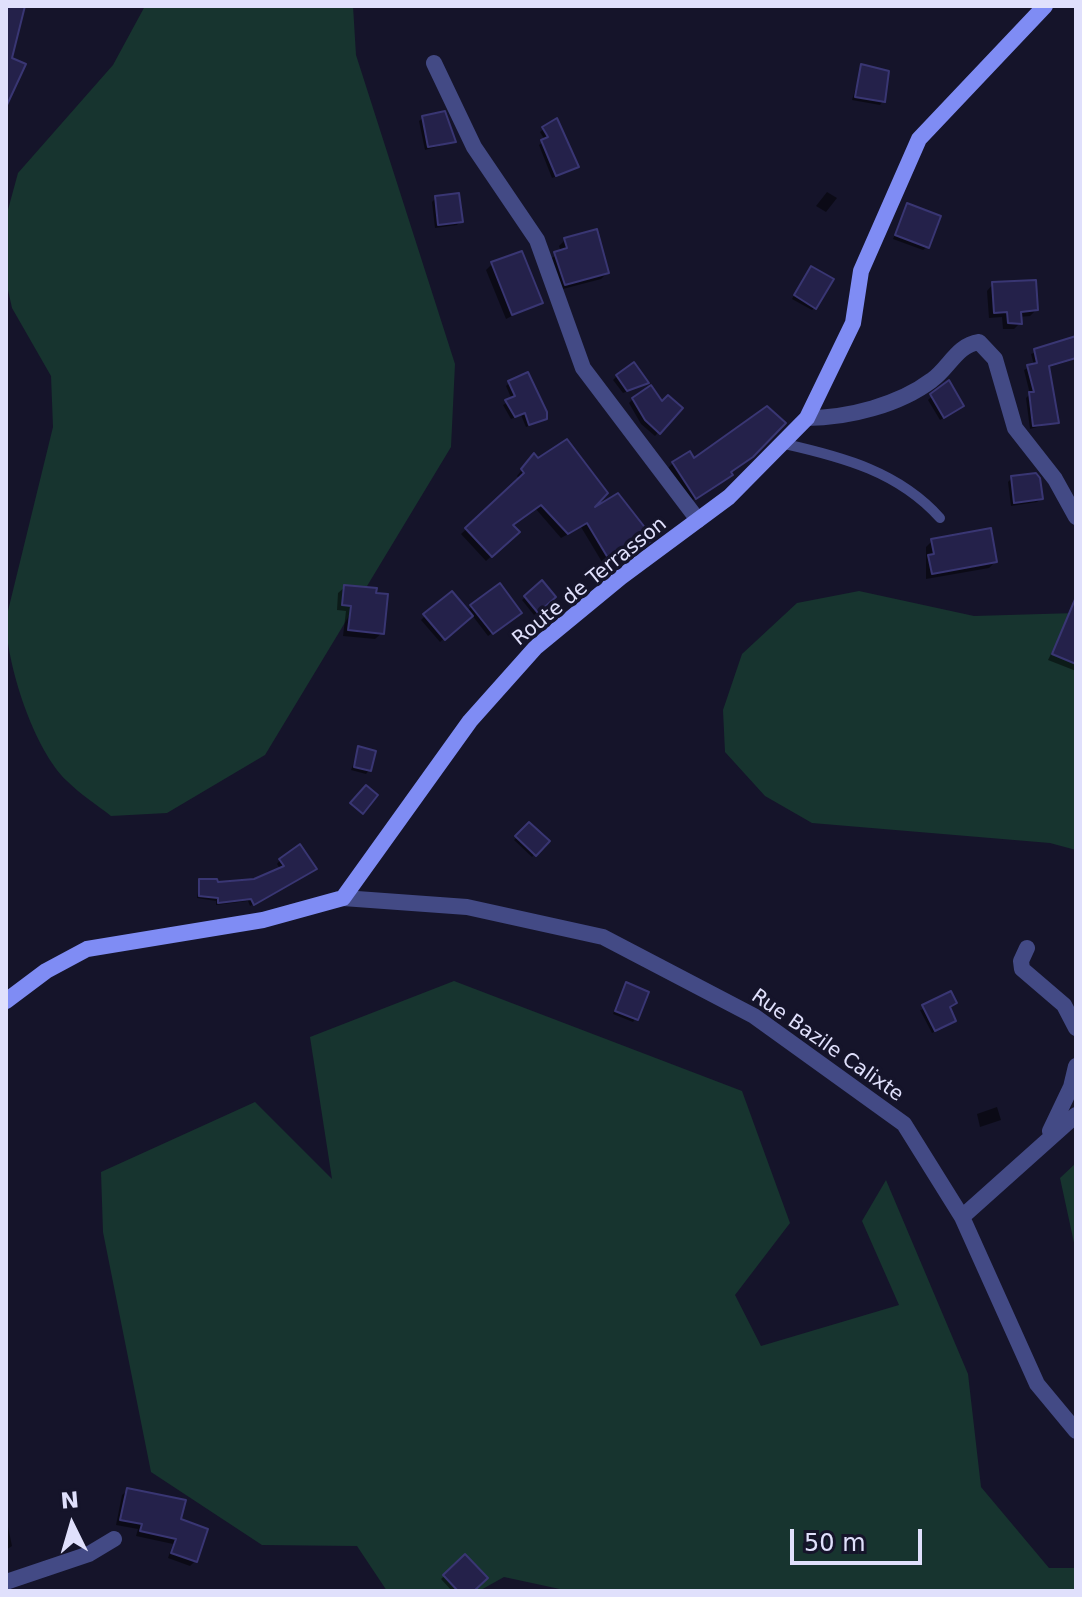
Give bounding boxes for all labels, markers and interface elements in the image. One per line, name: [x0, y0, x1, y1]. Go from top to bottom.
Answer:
street label: Route de Terrasson: [508, 513, 672, 651]
street label: Rue Bazile Calixte: [746, 985, 908, 1107]
north arrow: [32, 1485, 112, 1565]
text: N: [60, 1487, 80, 1514]
scale bar: [794, 1513, 926, 1563]
text: 50 m: [804, 1529, 866, 1557]

